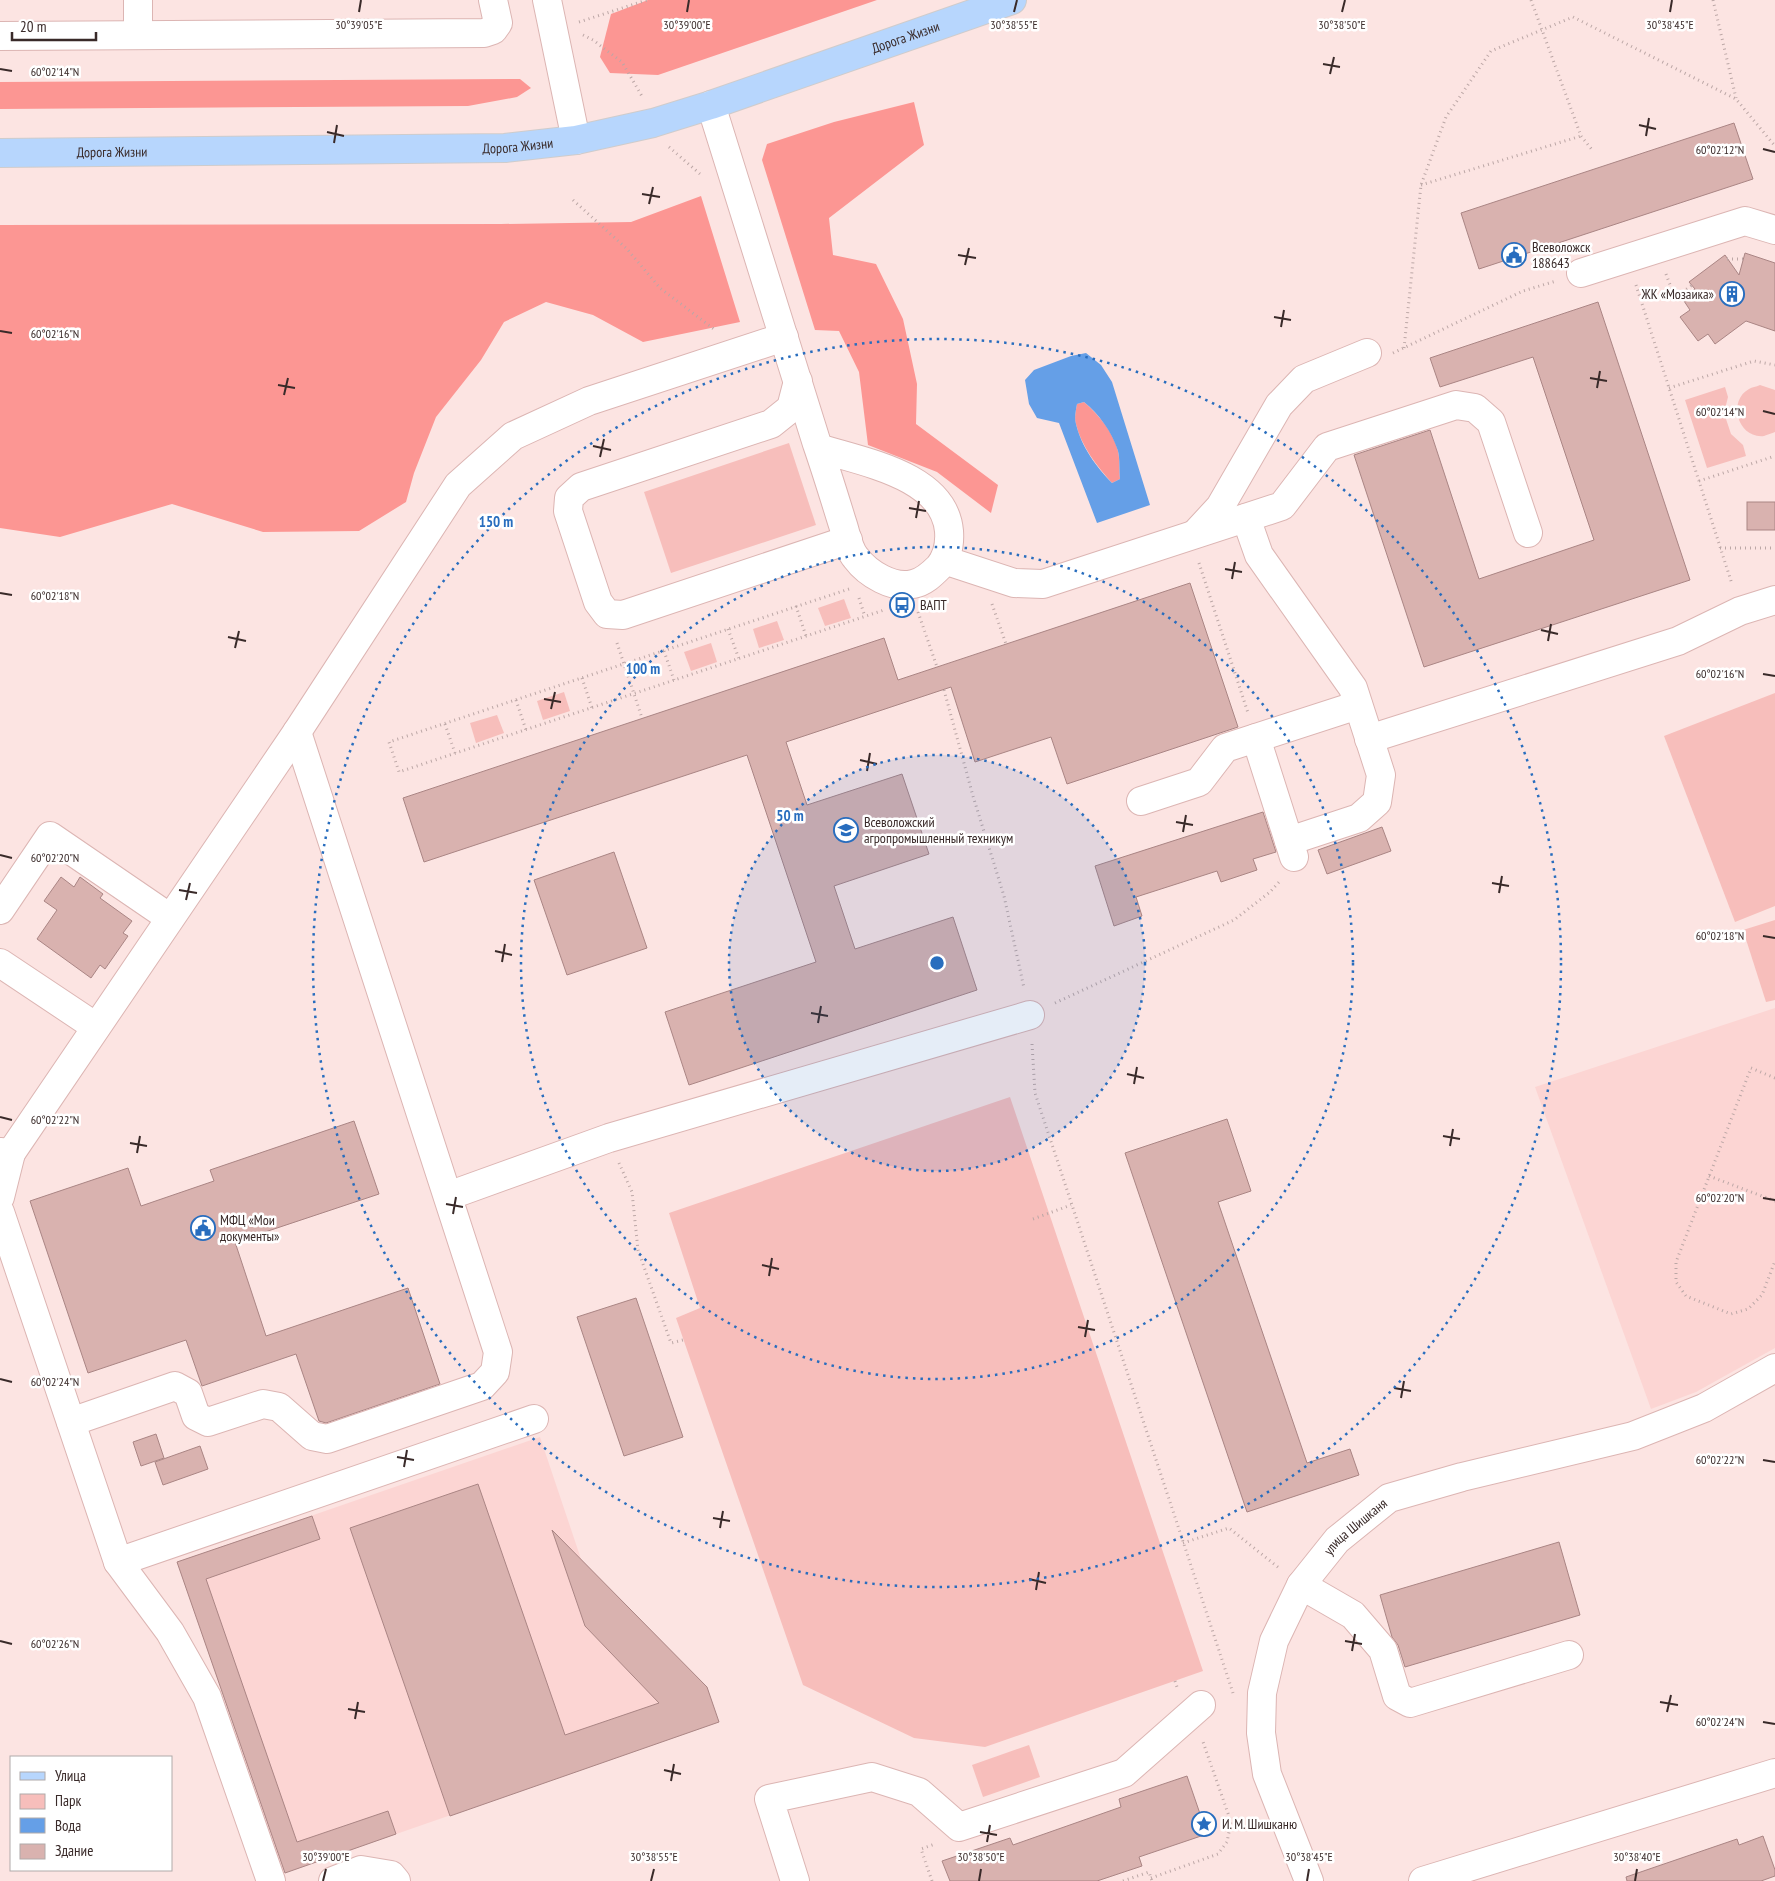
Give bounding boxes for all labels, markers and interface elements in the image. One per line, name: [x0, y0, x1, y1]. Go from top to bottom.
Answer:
scale bar: [12, 10, 96, 42]
text: 20 m: [20, 17, 46, 36]
text: 30°39'05"E: [335, 17, 383, 32]
text: 30°39'00"E: [663, 17, 711, 32]
street label: Дорога Жизни: [869, 17, 942, 57]
text: 30°38'55"E: [990, 17, 1038, 32]
text: 30°38'50"E: [1318, 17, 1366, 32]
text: 30°38'45"E: [1646, 17, 1694, 32]
text: 60°02'14"N: [31, 64, 79, 79]
street label: Дорога Жизни: [482, 134, 554, 157]
text: 60°02'12"N: [1696, 142, 1744, 157]
street label: Дорога Жизни: [77, 143, 147, 161]
place label: Всеволожск 188643: [1532, 238, 1591, 272]
public building icon: Всеволожск 188643: [1501, 242, 1527, 268]
building icon: ЖК «Мозаика»: [1719, 281, 1745, 307]
place label: ЖК «Мозаика»: [1641, 285, 1714, 303]
text: 60°02'16"N: [31, 326, 79, 341]
text: 60°02'14"N: [1696, 404, 1744, 419]
text: 150 m: [479, 512, 513, 531]
text: 60°02'18"N: [31, 588, 79, 603]
bus stop icon: ВАПТ: [889, 592, 915, 618]
place label: ВАПТ: [920, 596, 948, 614]
text: 100 m: [626, 659, 660, 678]
text: 60°02'16"N: [1696, 666, 1744, 681]
text: 50 m: [776, 806, 804, 825]
place label: Всеволожский агропромышленный техникум: [864, 813, 1013, 847]
school or university icon: Всеволожский агропромышленный техникум: [833, 817, 859, 843]
text: 60°02'20"N: [31, 850, 79, 865]
text: 60°02'18"N: [1696, 928, 1744, 943]
centre of rings: [928, 954, 946, 972]
text: 60°02'22"N: [31, 1112, 79, 1127]
text: 60°02'20"N: [1696, 1190, 1744, 1205]
place label: МФЦ «Мои документы»: [220, 1211, 279, 1245]
public building icon: МФЦ «Мои документы»: [190, 1215, 216, 1241]
text: 60°02'24"N: [31, 1374, 79, 1389]
text: 60°02'22"N: [1696, 1452, 1744, 1467]
street label: улица Шишканя: [1319, 1494, 1391, 1559]
text: 60°02'26"N: [31, 1636, 79, 1651]
text: 60°02'24"N: [1696, 1714, 1744, 1729]
legend: [10, 1756, 172, 1871]
text: Улица: [55, 1766, 86, 1785]
text: Парк: [55, 1791, 81, 1810]
place icon: И. М. Шишканю: [1191, 1811, 1217, 1837]
place label: И. М. Шишканю: [1222, 1815, 1297, 1833]
text: Вода: [55, 1816, 81, 1835]
text: Здание: [55, 1841, 93, 1860]
text: 30°39'00"E: [302, 1849, 350, 1864]
text: 30°38'55"E: [630, 1849, 678, 1864]
text: 30°38'50"E: [957, 1849, 1005, 1864]
text: 30°38'45"E: [1285, 1849, 1333, 1864]
text: 30°38'40"E: [1613, 1849, 1661, 1864]

